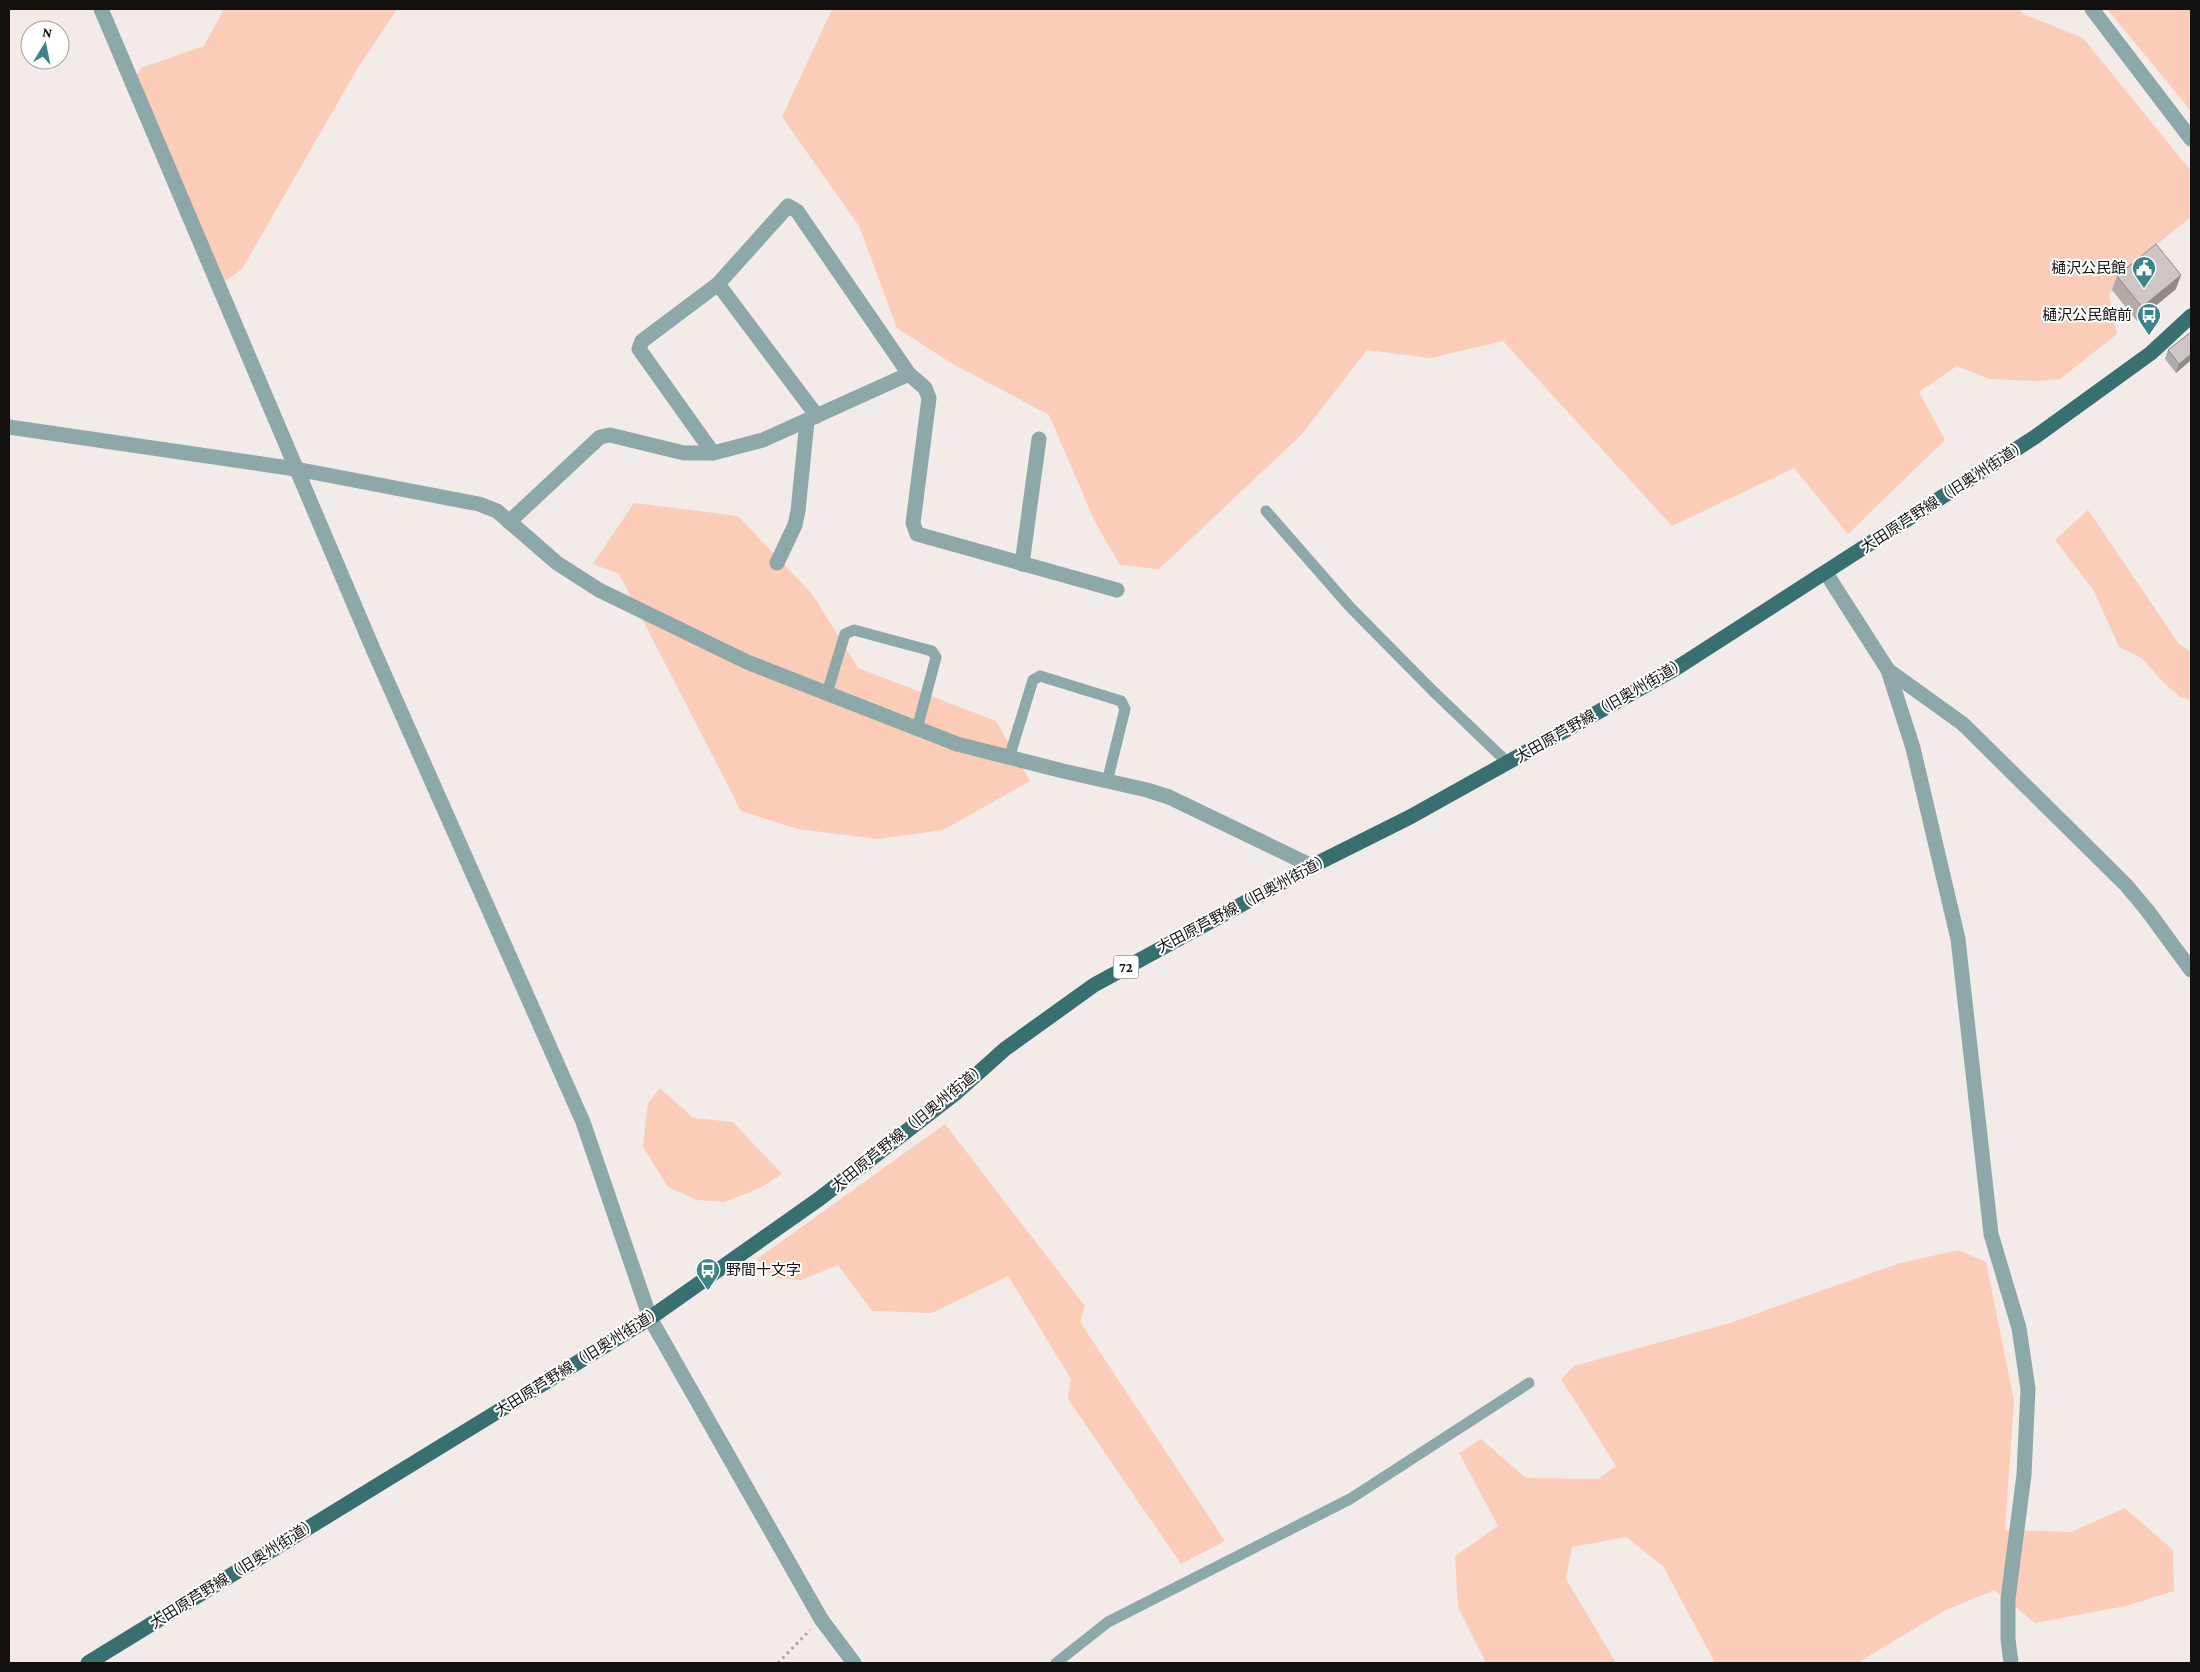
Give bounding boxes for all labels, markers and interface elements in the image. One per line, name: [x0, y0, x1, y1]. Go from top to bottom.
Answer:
north arrow: [20, 20, 70, 70]
text: N: [41, 23, 54, 41]
public building icon: 樋沢公民館: [2131, 255, 2157, 289]
place label: 樋沢公民館: [2051, 260, 2126, 276]
bus stop icon: 樋沢公民館前: [2136, 302, 2162, 336]
place label: 樋沢公民館前: [2042, 307, 2132, 323]
street label: 大田原芦野線（旧奥州街道）: [1857, 435, 2030, 556]
street label: 大田原芦野線（旧奥州街道）: [1512, 653, 1689, 766]
street label: 大田原芦野線（旧奥州街道）: [1154, 849, 1334, 956]
road number: 72: [1114, 956, 1138, 979]
street label: 大田原芦野線（旧奥州街道）: [828, 1059, 990, 1195]
bus stop icon: 野間十文字: [695, 1257, 721, 1291]
place label: 野間十文字: [726, 1262, 801, 1278]
street label: 大田原芦野線（旧奥州街道）: [492, 1302, 666, 1419]
street label: 大田原芦野線（旧奥州街道）: [147, 1514, 321, 1631]

